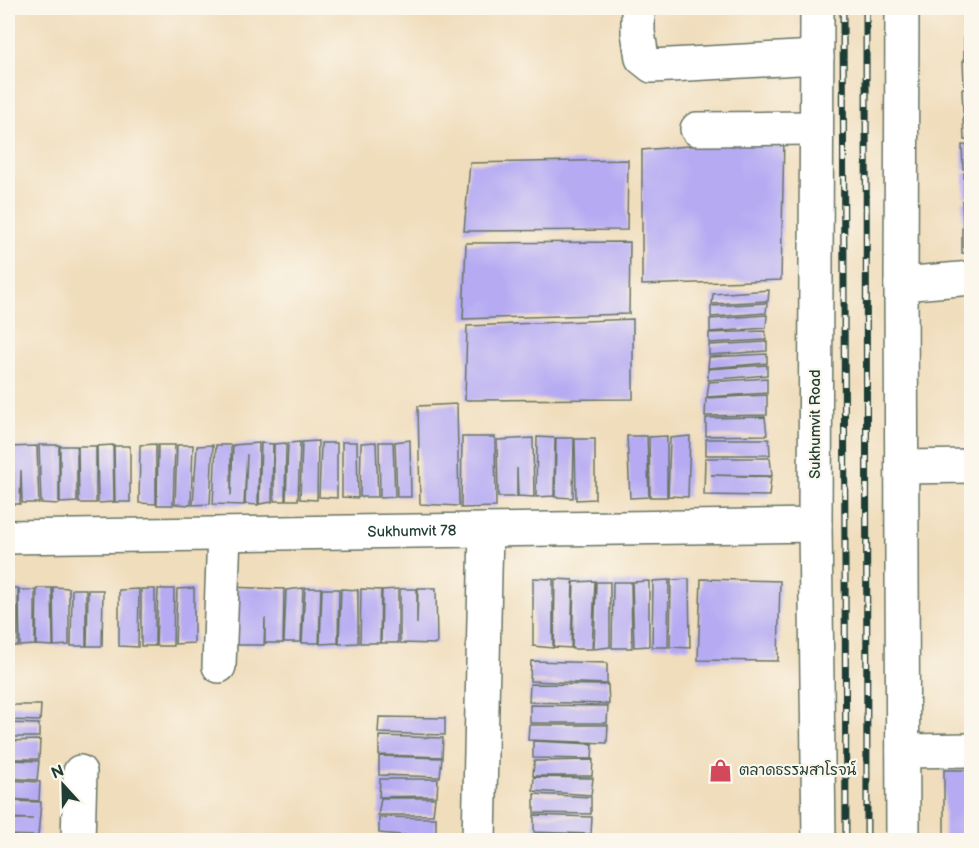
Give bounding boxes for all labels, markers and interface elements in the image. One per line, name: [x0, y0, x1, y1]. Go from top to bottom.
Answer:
street label: Sukhumvit Road: [806, 369, 825, 479]
street label: Sukhumvit 78: [367, 521, 457, 542]
north arrow: [33, 755, 93, 815]
shop icon: ตลาดธรรมสาโรจน์: [708, 757, 734, 783]
place label: ตลาดธรรมสาโรจน์: [739, 760, 857, 780]
text: N: [49, 761, 67, 784]

